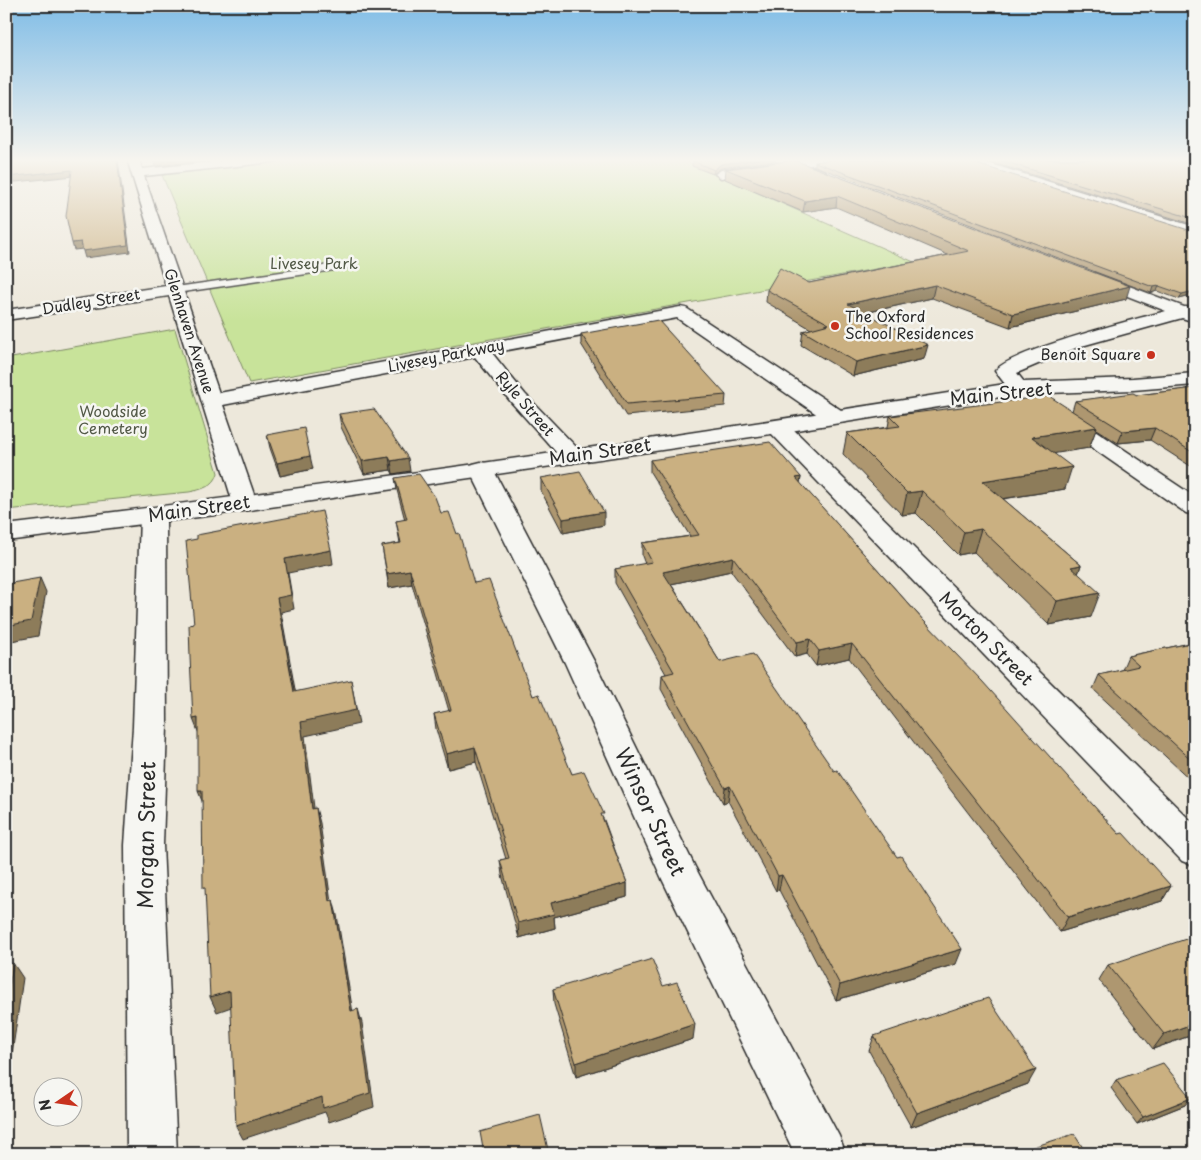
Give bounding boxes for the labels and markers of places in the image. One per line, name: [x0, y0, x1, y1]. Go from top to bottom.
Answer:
place label: The Oxford School Residences: [845, 304, 974, 344]
marker: The Oxford School Residences: [829, 320, 841, 332]
place label: Benoit Square: [1041, 342, 1141, 365]
marker: Benoit Square: [1145, 349, 1157, 361]

